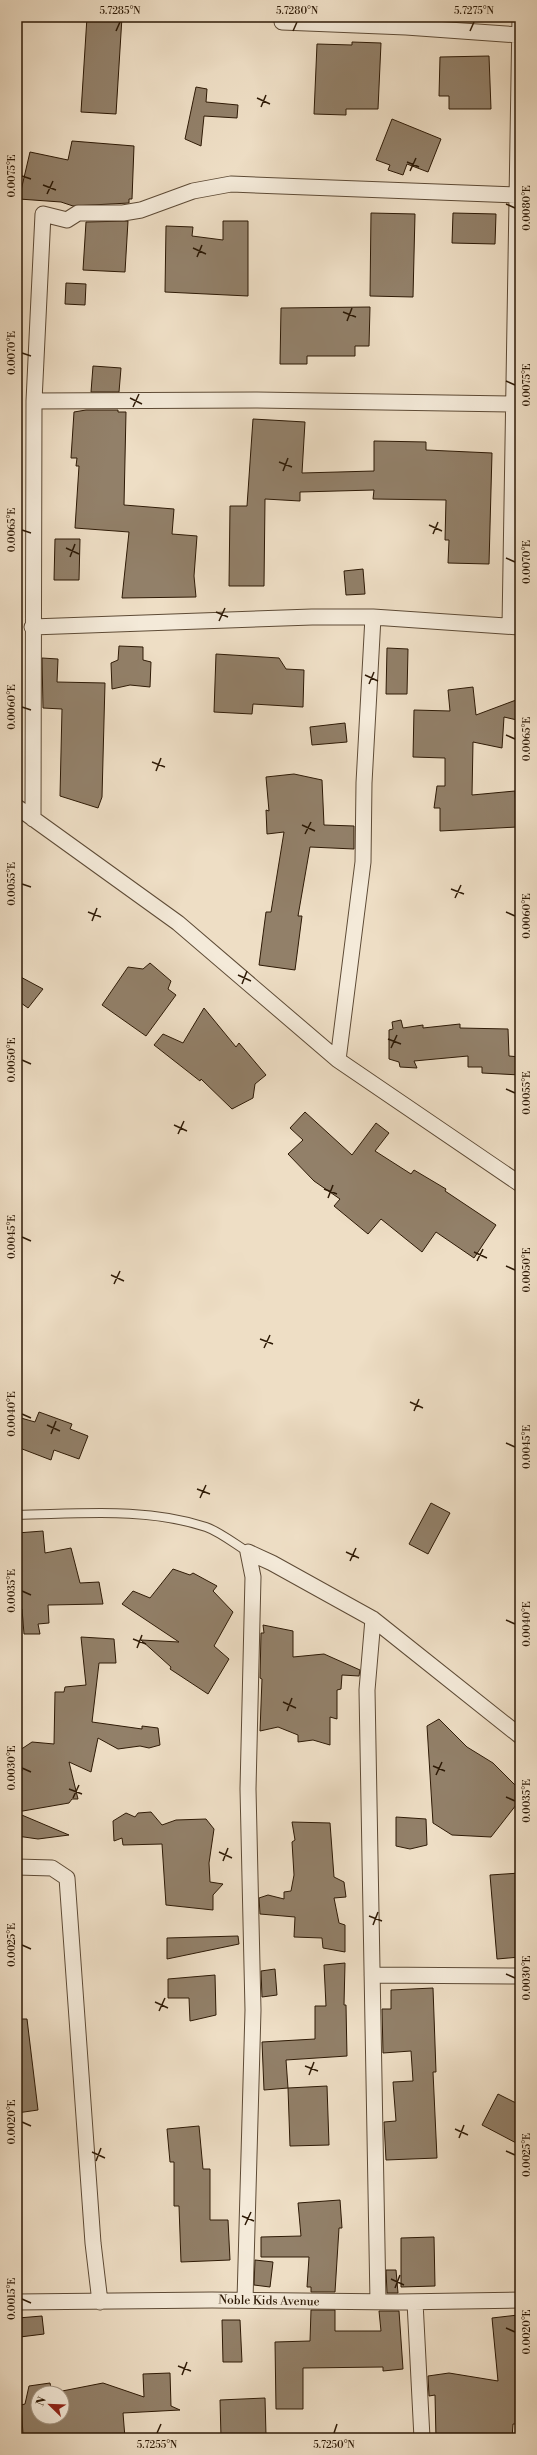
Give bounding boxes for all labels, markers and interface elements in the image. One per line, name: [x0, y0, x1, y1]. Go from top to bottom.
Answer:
text: 5.7285°N: [99, 5, 141, 17]
text: 5.7280°N: [276, 5, 319, 17]
text: 5.7275°N: [454, 5, 494, 17]
text: 0.0075°E: [6, 154, 18, 197]
text: 0.0080°E: [521, 185, 533, 231]
text: 0.0070°E: [6, 331, 18, 375]
text: 0.0075°E: [521, 363, 533, 406]
text: 0.0065°E: [6, 508, 18, 552]
text: 0.0070°E: [521, 540, 533, 584]
text: 0.0060°E: [6, 684, 18, 730]
text: 0.0065°E: [521, 717, 533, 761]
text: 0.0055°E: [6, 862, 18, 906]
text: 0.0060°E: [521, 893, 533, 939]
text: 0.0050°E: [6, 1038, 18, 1082]
text: 0.0055°E: [521, 1071, 533, 1115]
text: 0.0045°E: [6, 1215, 18, 1259]
text: 0.0050°E: [521, 1248, 533, 1292]
text: 0.0040°E: [6, 1391, 18, 1437]
text: 0.0045°E: [521, 1425, 533, 1469]
text: 0.0035°E: [6, 1569, 18, 1613]
text: 0.0040°E: [521, 1601, 533, 1647]
text: 0.0030°E: [6, 1745, 18, 1790]
text: 0.0035°E: [521, 1779, 533, 1823]
text: 0.0025°E: [6, 1923, 18, 1967]
text: 0.0030°E: [521, 1955, 533, 2000]
text: 0.0020°E: [6, 2099, 18, 2144]
text: 0.0025°E: [521, 2133, 533, 2177]
text: 0.0015°E: [6, 2278, 18, 2320]
street label: Noble Kids Avenue: [218, 2293, 320, 2309]
text: 0.0020°E: [521, 2309, 533, 2354]
north arrow: [30, 2385, 70, 2425]
text: N: [34, 2394, 50, 2408]
text: 5.7255°N: [137, 2439, 178, 2451]
text: 5.7250°N: [313, 2439, 355, 2451]

